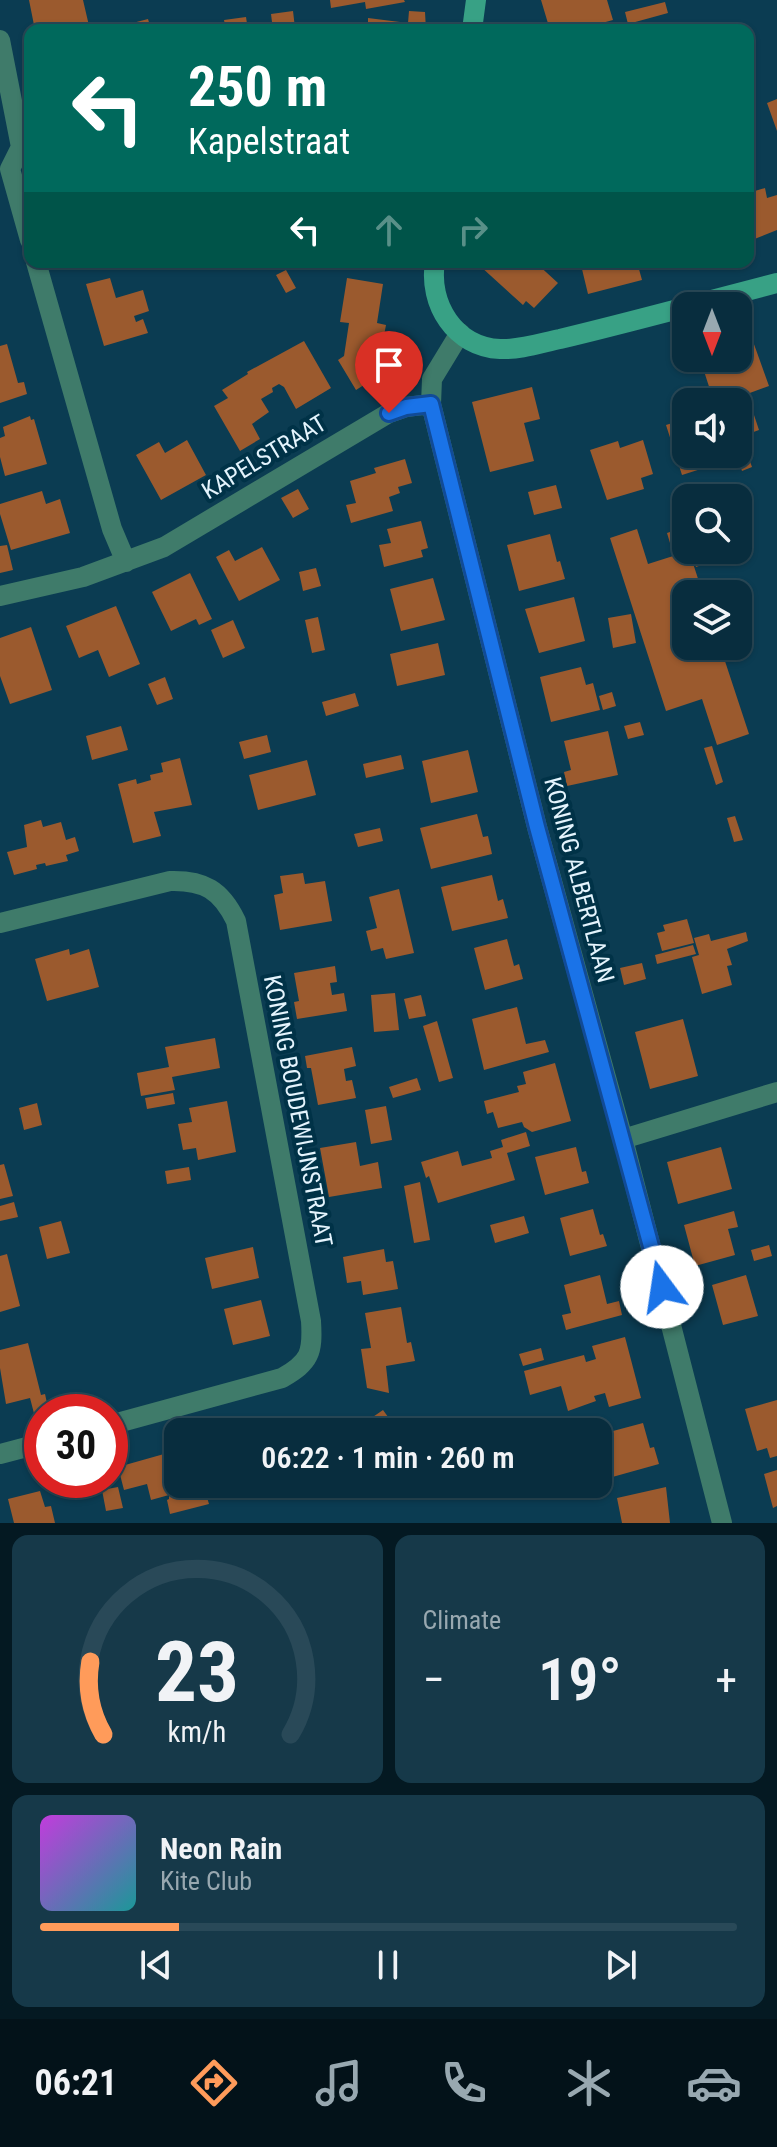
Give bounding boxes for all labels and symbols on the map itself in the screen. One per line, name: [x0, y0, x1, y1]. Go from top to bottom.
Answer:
north arrow: [672, 292, 752, 372]
pin: [355, 331, 423, 413]
street label: KAPELSTRAAT: [197, 409, 331, 505]
street label: KONING ALBERTLAAN: [538, 774, 620, 986]
street label: KONING BOUDEWIJNSTRAAT: [258, 973, 338, 1249]
position arrow: [620, 1245, 704, 1329]
speed limit sign: 30: [24, 1394, 128, 1498]

